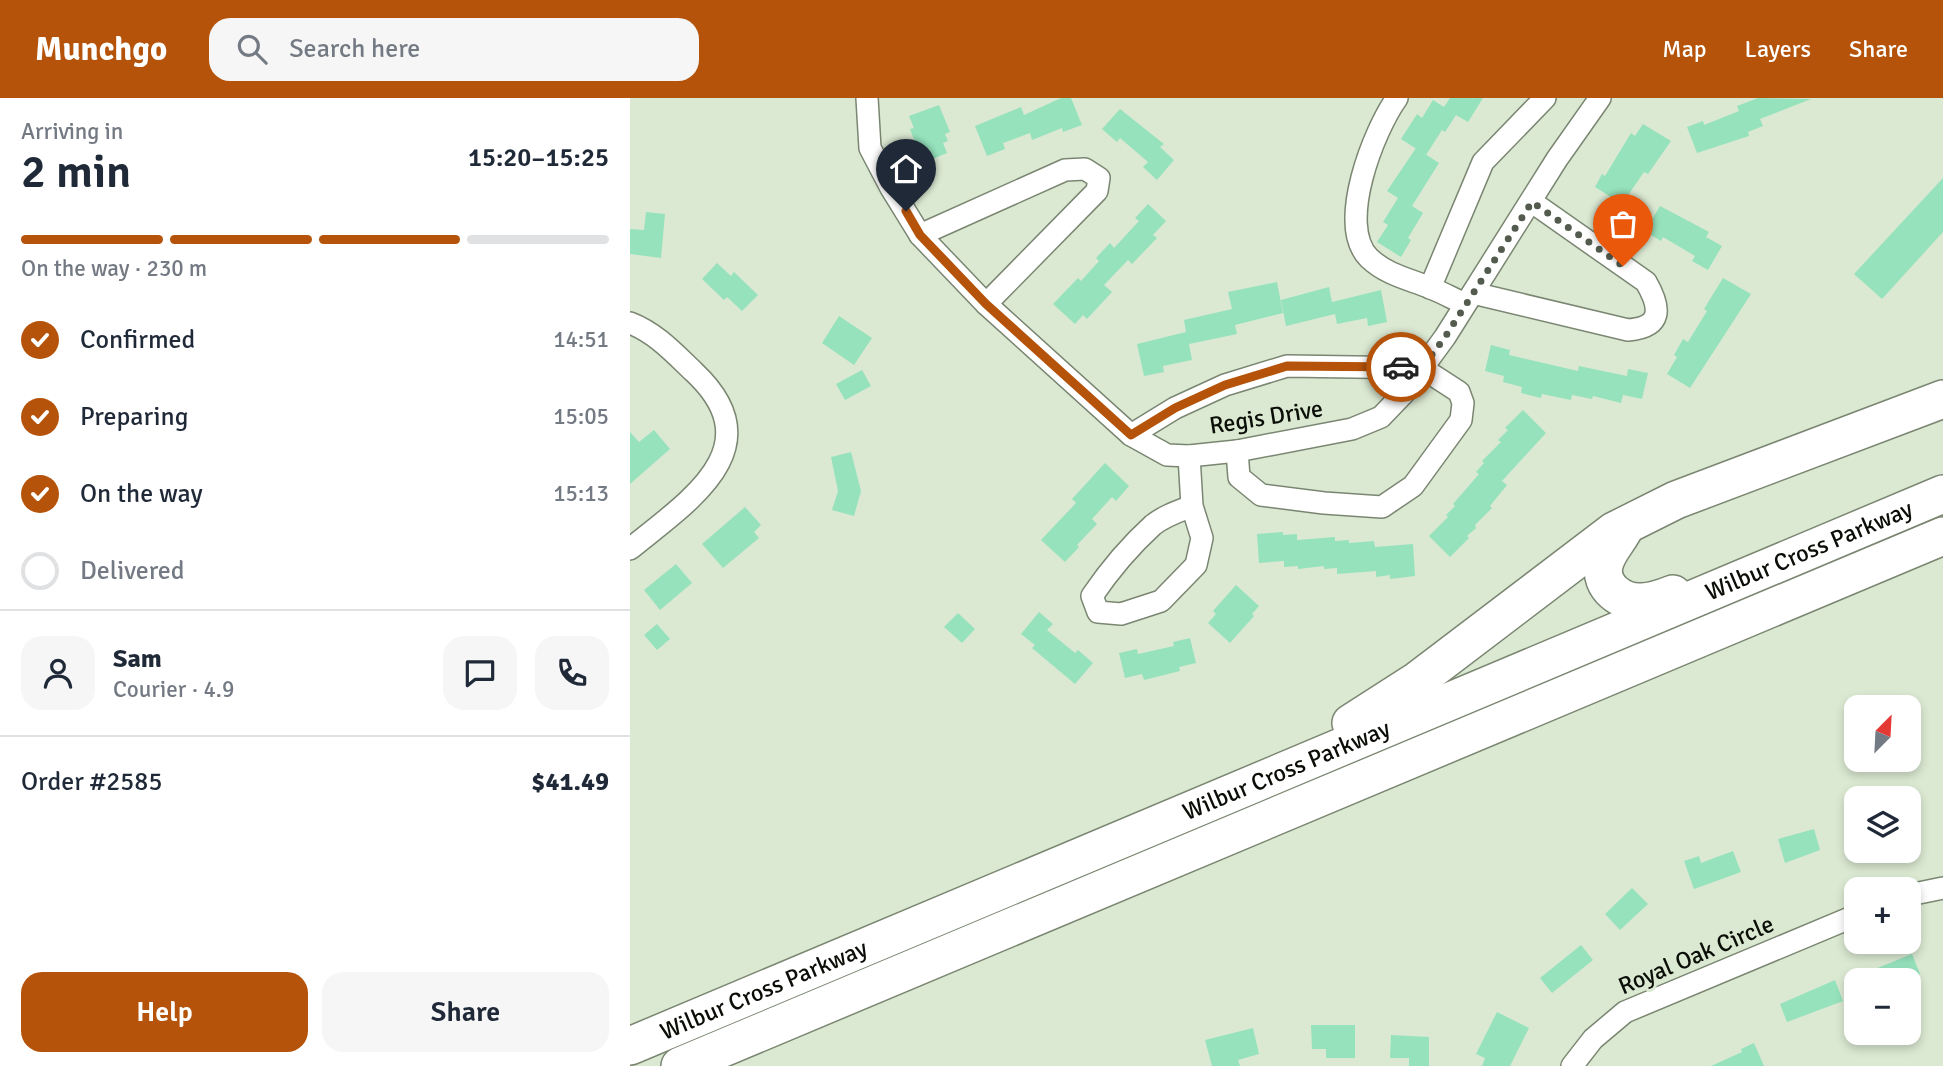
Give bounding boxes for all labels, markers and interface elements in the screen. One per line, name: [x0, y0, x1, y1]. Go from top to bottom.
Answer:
search box: [209, 18, 699, 81]
text: Munchgo: [35, 29, 167, 70]
icon: search: [233, 30, 271, 68]
text: Search here: [289, 33, 420, 65]
text: Map: [1662, 34, 1707, 64]
text: Layers: [1745, 34, 1811, 64]
text: Share: [1849, 34, 1908, 64]
text: Arriving in: [21, 117, 123, 146]
pin: [876, 139, 936, 211]
text: 15:20–15:25: [468, 142, 609, 174]
text: 2 min: [21, 144, 131, 200]
icon: home: [887, 150, 925, 188]
pin: [1593, 194, 1653, 266]
icon: bag: [1604, 205, 1642, 243]
text: On the way · 230 m: [21, 254, 207, 283]
icon: check: [21, 321, 59, 359]
text: Confirmed: [80, 324, 195, 356]
text: 14:51: [553, 325, 609, 354]
courier: [1366, 332, 1436, 402]
icon: car: [1382, 348, 1420, 386]
street label: Regis Drive: [1207, 393, 1325, 441]
icon: check: [21, 398, 59, 436]
text: Preparing: [80, 401, 188, 433]
text: 15:05: [553, 402, 609, 431]
icon: check: [21, 475, 59, 513]
text: On the way: [80, 478, 203, 510]
text: 15:13: [553, 479, 609, 508]
street label: Wilbur Cross Parkway: [1701, 493, 1917, 607]
text: Delivered: [80, 555, 185, 587]
button: person: [21, 636, 95, 710]
button: chat: [443, 636, 517, 710]
button: phone: [535, 636, 609, 710]
text: Sam: [113, 643, 162, 675]
text: Courier · 4.9: [113, 675, 234, 704]
north arrow: [1844, 695, 1922, 772]
map controls: [1844, 695, 1921, 1045]
street label: Wilbur Cross Parkway: [1178, 713, 1394, 827]
text: Order #2585: [21, 766, 162, 798]
text: $41.49: [531, 766, 609, 798]
button: layers: [1844, 786, 1921, 863]
button: +: [1844, 877, 1921, 954]
street label: Royal Oak Circle: [1614, 909, 1778, 1001]
street label: Wilbur Cross Parkway: [656, 933, 872, 1047]
button: −: [1844, 968, 1921, 1045]
button: Help: [21, 972, 308, 1052]
button: Share: [322, 972, 609, 1052]

